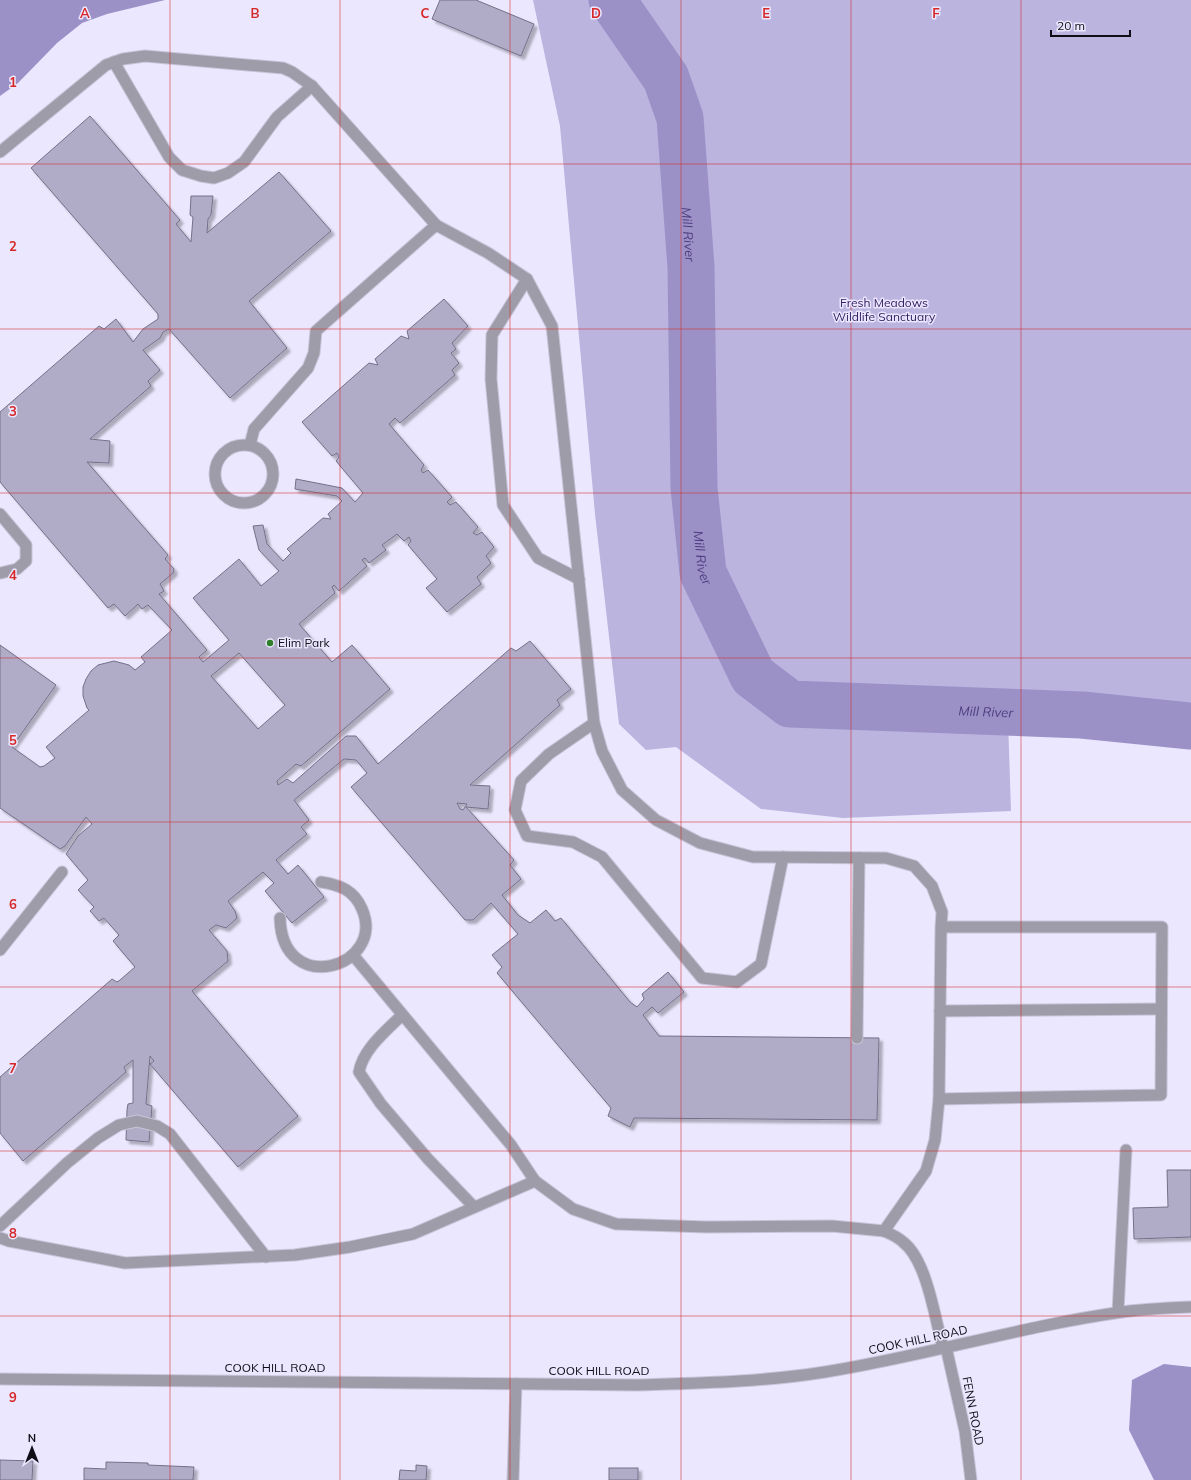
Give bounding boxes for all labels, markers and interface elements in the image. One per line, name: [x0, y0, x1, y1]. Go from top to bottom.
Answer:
text: A: [80, 5, 90, 21]
text: B: [251, 5, 260, 21]
text: C: [421, 5, 430, 21]
text: D: [591, 5, 601, 21]
text: E: [762, 5, 770, 21]
text: F: [932, 5, 940, 21]
scale bar: [1051, 12, 1130, 38]
text: 20 m: [1057, 18, 1085, 33]
text: 1: [9, 74, 17, 90]
water label: Mill River: [679, 207, 699, 264]
text: 2: [9, 238, 17, 254]
park label: Fresh Meadows Wildlife Sanctuary: [833, 295, 936, 324]
text: 3: [9, 403, 17, 419]
water label: Mill River: [691, 530, 716, 589]
text: 4: [9, 567, 17, 583]
place label: Elim Park: [278, 635, 331, 650]
marker: Elim Park: [265, 638, 275, 648]
water label: Mill River: [958, 702, 1015, 720]
text: 5: [9, 732, 17, 748]
text: 6: [9, 896, 17, 912]
text: 7: [9, 1060, 17, 1076]
text: 8: [9, 1225, 17, 1241]
street label: COOK HILL ROAD: [867, 1322, 969, 1357]
street label: COOK HILL ROAD: [225, 1360, 325, 1375]
street label: COOK HILL ROAD: [549, 1363, 649, 1378]
street label: FENN ROAD: [959, 1375, 988, 1447]
text: 9: [9, 1389, 17, 1405]
north arrow: [12, 1428, 52, 1468]
text: N: [28, 1431, 36, 1445]

